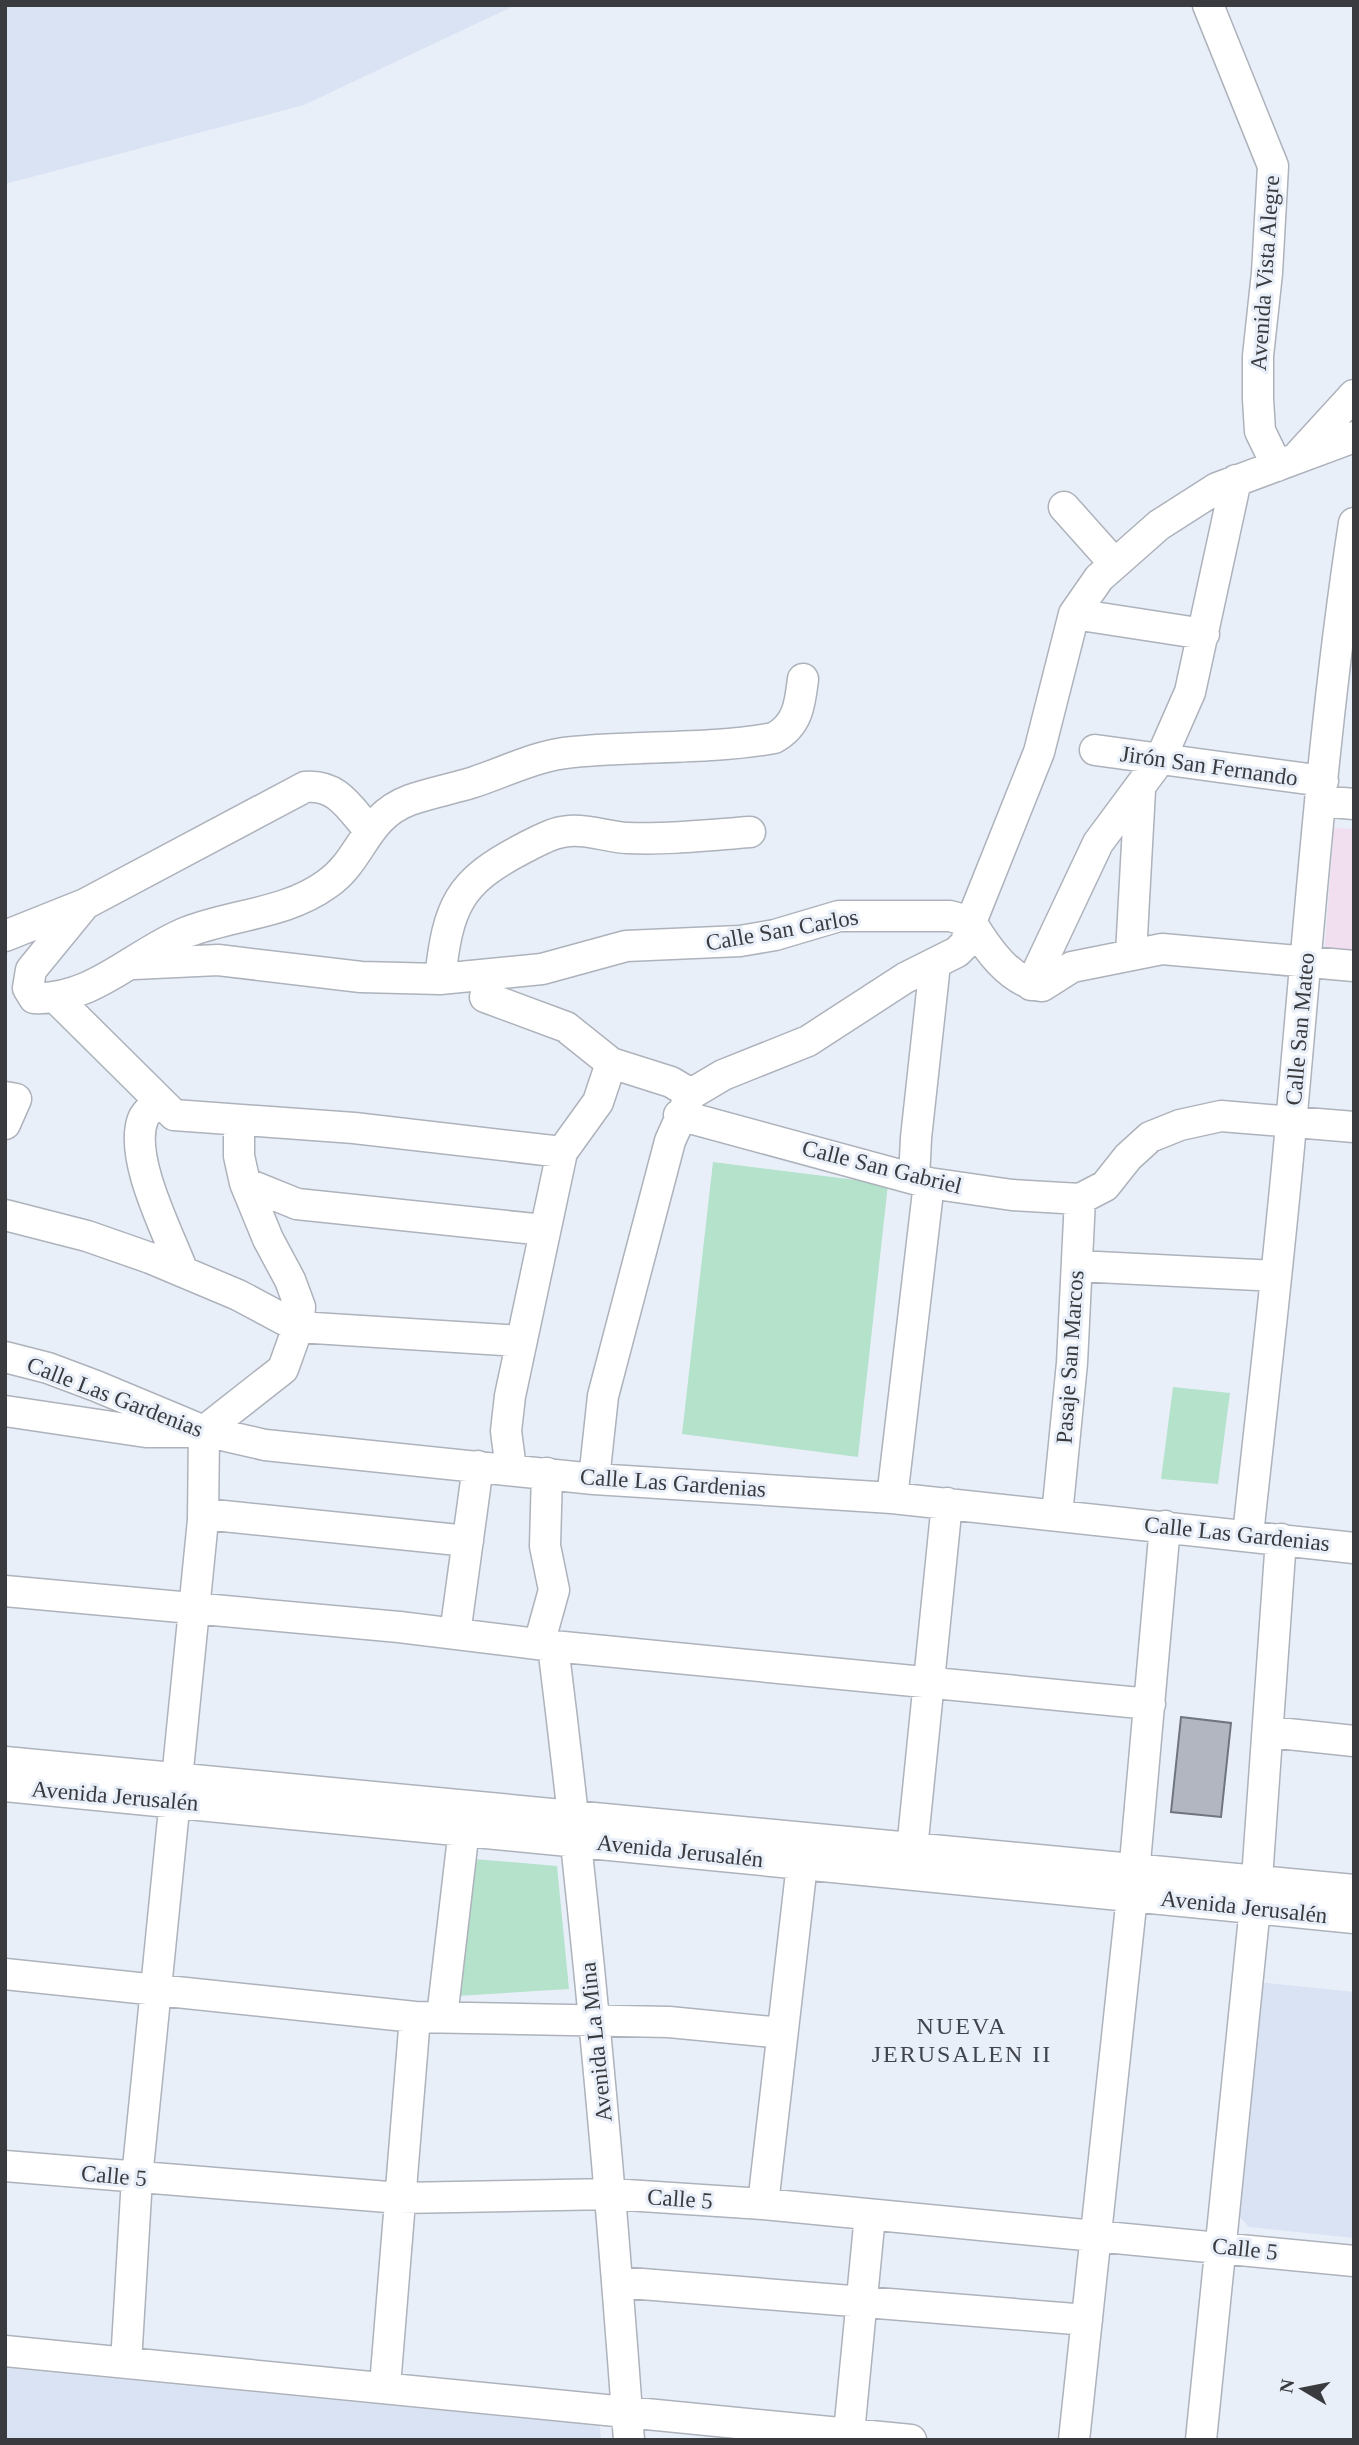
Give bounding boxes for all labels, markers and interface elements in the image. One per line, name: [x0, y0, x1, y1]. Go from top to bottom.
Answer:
street label: Avenida Vista Alegre: [1246, 174, 1284, 372]
street label: Jirón San Fernando: [1119, 741, 1299, 791]
street label: Calle San Carlos: [704, 904, 860, 956]
street label: Calle San Mateo: [1281, 952, 1319, 1106]
street label: Calle San Gabriel: [800, 1135, 964, 1199]
street label: Pasaje San Marcos: [1051, 1269, 1089, 1445]
street label: Calle Las Gardenias: [23, 1352, 207, 1442]
street label: Calle Las Gardenias: [579, 1464, 767, 1502]
street label: Calle Las Gardenias: [1143, 1512, 1331, 1556]
street label: Avenida Jerusalén: [30, 1776, 200, 1816]
street label: Avenida Jerusalén: [595, 1830, 765, 1872]
street label: Avenida Jerusalén: [1159, 1886, 1329, 1928]
street label: Avenida La Mina: [575, 1961, 617, 2123]
district label: NUEVA JERUSALEN II: [872, 2013, 1052, 2067]
street label: Calle 5: [80, 2161, 148, 2191]
street label: Calle 5: [646, 2184, 714, 2214]
street label: Calle 5: [1211, 2233, 1279, 2265]
north arrow: [1268, 2354, 1338, 2424]
text: N: [1275, 2377, 1298, 2395]

